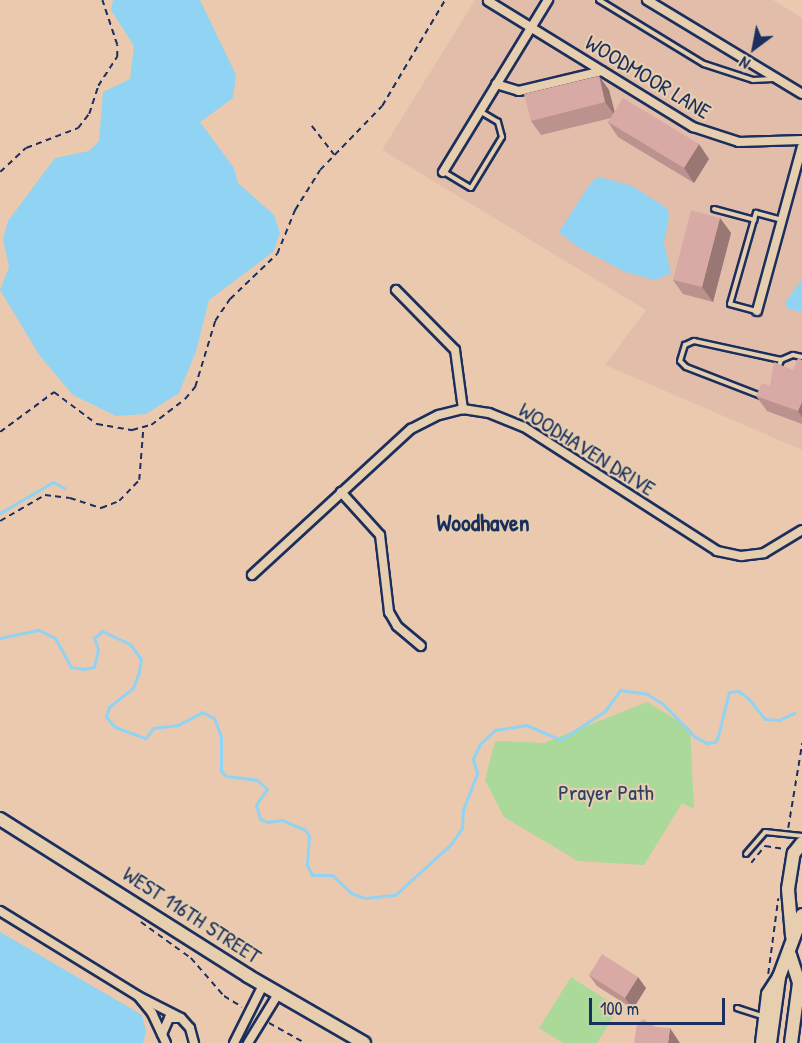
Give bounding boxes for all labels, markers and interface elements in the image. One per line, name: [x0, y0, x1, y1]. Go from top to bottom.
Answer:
north arrow: [724, 18, 784, 78]
street label: WOODMOOR LANE: [581, 29, 715, 125]
text: N: [735, 52, 754, 75]
street label: WOODHAVEN DRIVE: [514, 396, 660, 502]
district label: Woodhaven: [437, 509, 529, 537]
park label: Prayer Path: [558, 780, 654, 806]
street label: WEST 116TH STREET: [118, 861, 266, 969]
scale bar: [592, 986, 728, 1024]
text: 100 m: [600, 996, 639, 1021]

